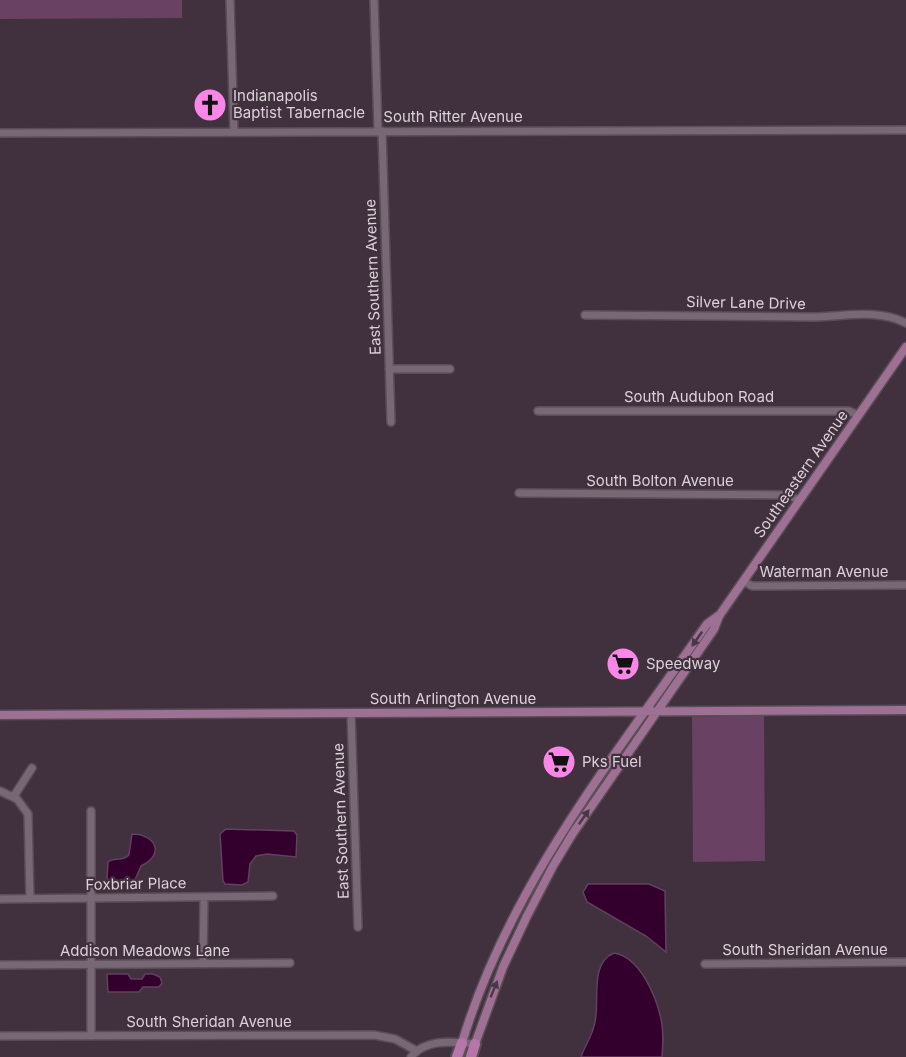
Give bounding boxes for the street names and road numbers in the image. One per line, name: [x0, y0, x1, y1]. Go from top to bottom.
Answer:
street label: South Ritter Avenue: [383, 107, 523, 126]
street label: East Southern Avenue: [360, 199, 385, 355]
street label: Silver Lane Drive: [686, 292, 806, 313]
street label: South Audubon Road: [624, 387, 774, 406]
street label: Southeastern Avenue: [749, 406, 852, 541]
street label: South Bolton Avenue: [586, 471, 734, 490]
street label: Waterman Avenue: [759, 562, 889, 581]
street label: South Arlington Avenue: [370, 689, 536, 708]
street label: East Southern Avenue: [328, 743, 353, 899]
street label: Foxbriar Place: [85, 873, 187, 894]
street label: South Sheridan Avenue: [722, 940, 888, 959]
street label: Addison Meadows Lane: [60, 941, 230, 960]
street label: South Sheridan Avenue: [126, 1012, 292, 1031]

